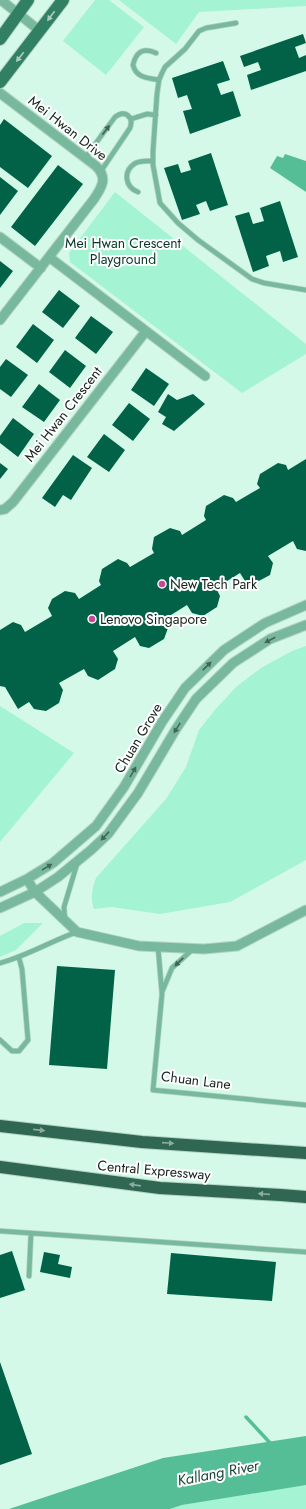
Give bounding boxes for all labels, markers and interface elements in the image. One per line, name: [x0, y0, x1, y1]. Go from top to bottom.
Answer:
one-way arrow: [47, 10, 56, 21]
one-way arrow: [16, 51, 24, 62]
street label: Mei Hwan Drive: [24, 91, 112, 165]
one-way arrow: [102, 124, 110, 135]
park label: Mei Hwan Crescent Playground: [65, 233, 182, 269]
street label: Mei Hwan Crescent: [19, 362, 107, 466]
place label: New Tech Park: [170, 574, 258, 594]
marker: New Tech Park: [157, 579, 167, 589]
place label: Lenovo Singapore: [100, 609, 207, 629]
marker: Lenovo Singapore: [87, 614, 97, 624]
one-way arrow: [264, 637, 276, 643]
one-way arrow: [202, 661, 212, 671]
street label: Chuan Grove: [109, 699, 167, 777]
one-way arrow: [173, 723, 181, 733]
one-way arrow: [130, 766, 137, 778]
one-way arrow: [100, 831, 110, 841]
one-way arrow: [42, 863, 52, 871]
one-way arrow: [174, 957, 184, 966]
street label: Chuan Lane: [160, 1066, 232, 1094]
one-way arrow: [33, 1127, 45, 1133]
one-way arrow: [162, 1140, 174, 1147]
street label: Central Expressway: [97, 1155, 212, 1185]
one-way arrow: [129, 1182, 141, 1188]
one-way arrow: [258, 1190, 270, 1197]
water label: Kallang River: [175, 1454, 262, 1492]

